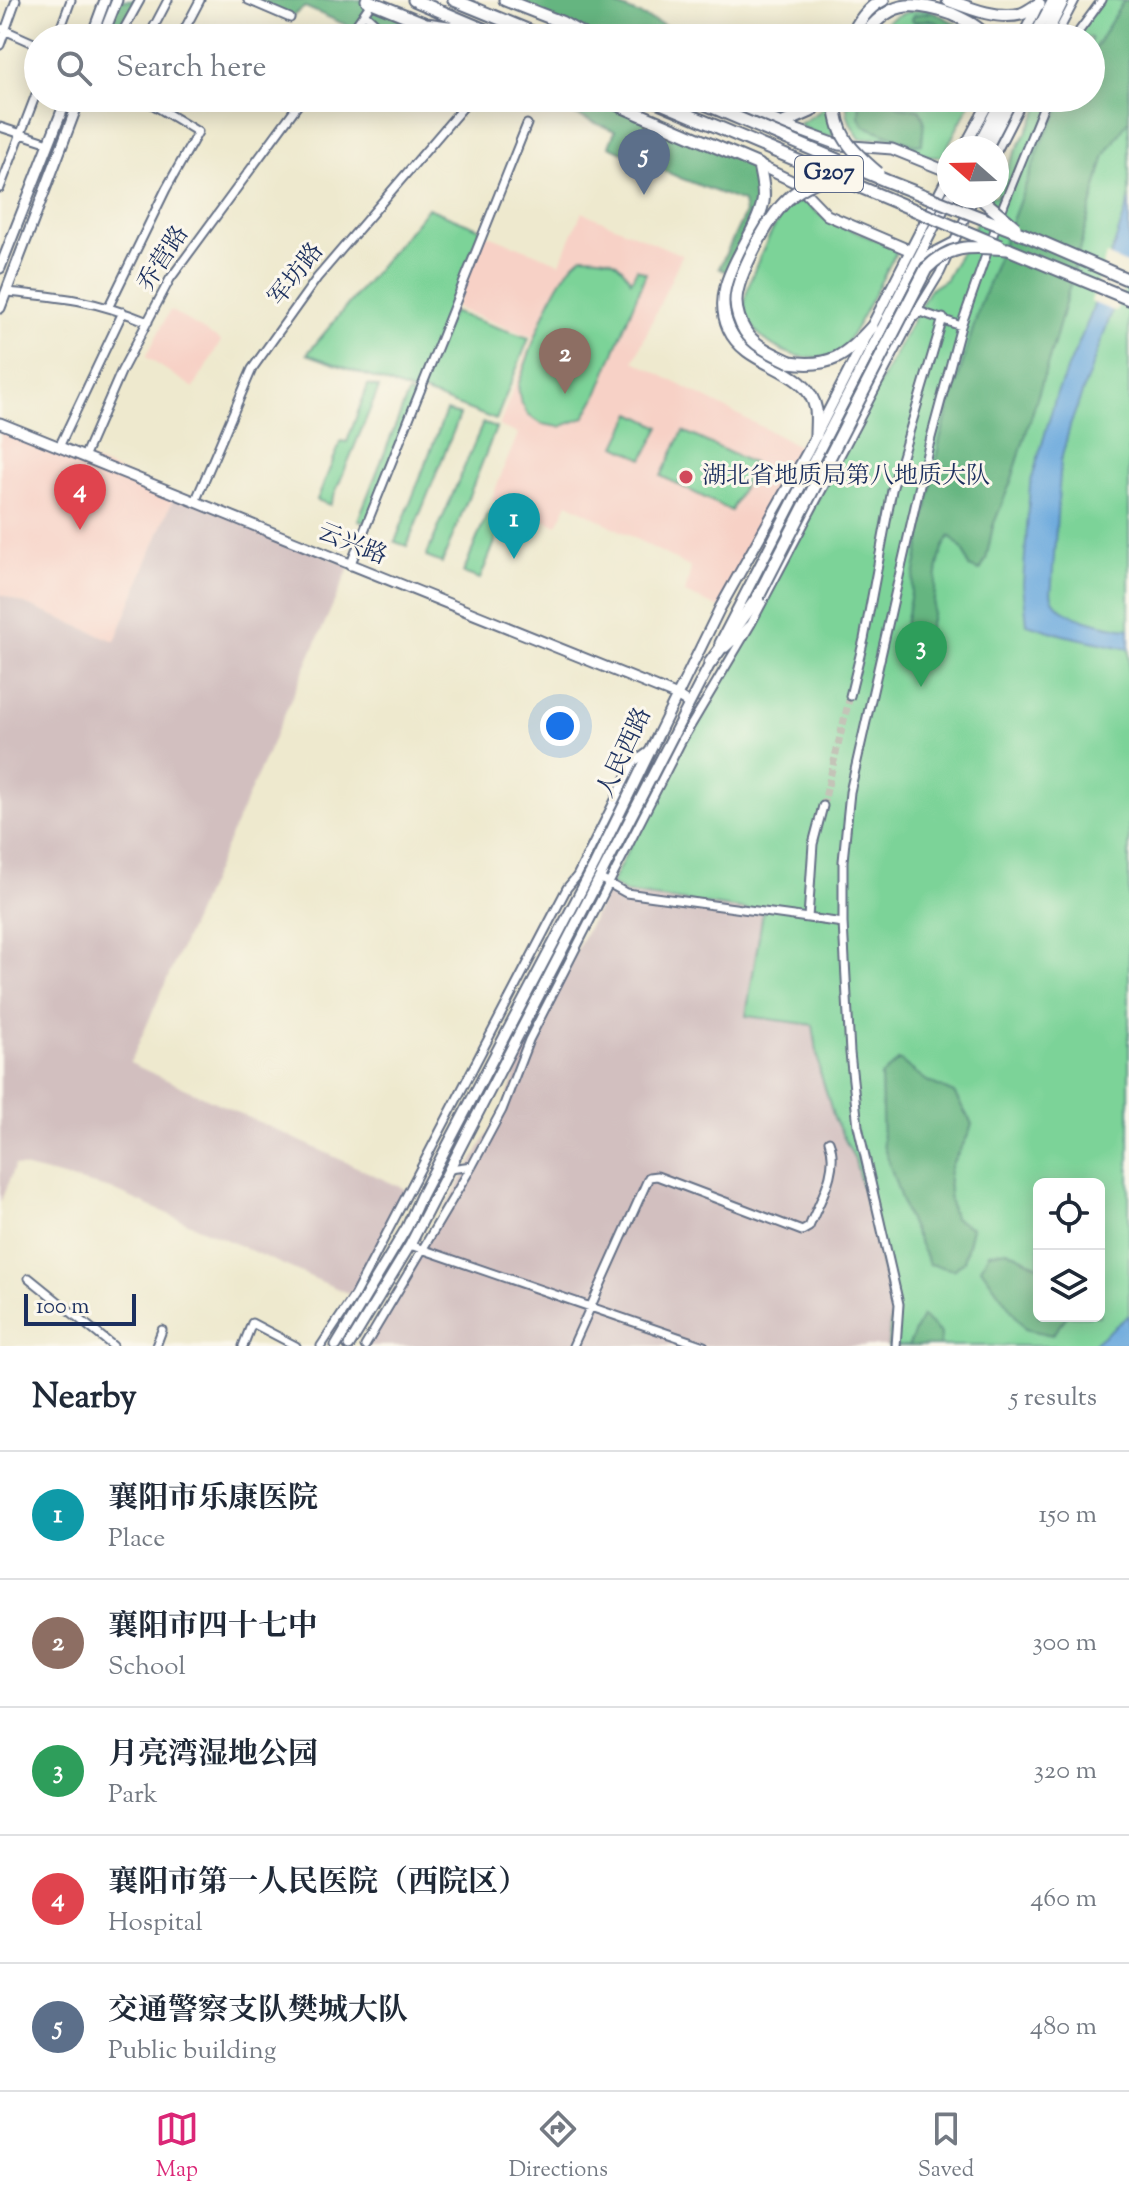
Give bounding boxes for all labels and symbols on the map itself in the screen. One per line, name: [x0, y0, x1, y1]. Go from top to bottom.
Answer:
pin: 5: [618, 129, 670, 195]
north arrow: [937, 136, 1009, 208]
road number: G207: [795, 156, 863, 192]
street label: 乔营路: [130, 220, 198, 298]
street label: 军坊路: [261, 236, 333, 314]
pin: 2: [539, 328, 591, 394]
place label: 湖北省地质局第八地质大队: [702, 460, 990, 494]
pin: 4: [54, 464, 106, 530]
marker: 湖北省地质局第八地质大队: [677, 468, 695, 486]
pin: 1: [488, 493, 540, 559]
street label: 云兴路: [312, 516, 392, 574]
pin: 3: [895, 621, 947, 687]
street label: 人民西路: [589, 702, 661, 804]
your location: [540, 706, 580, 746]
scale bar: [24, 1290, 136, 1326]

